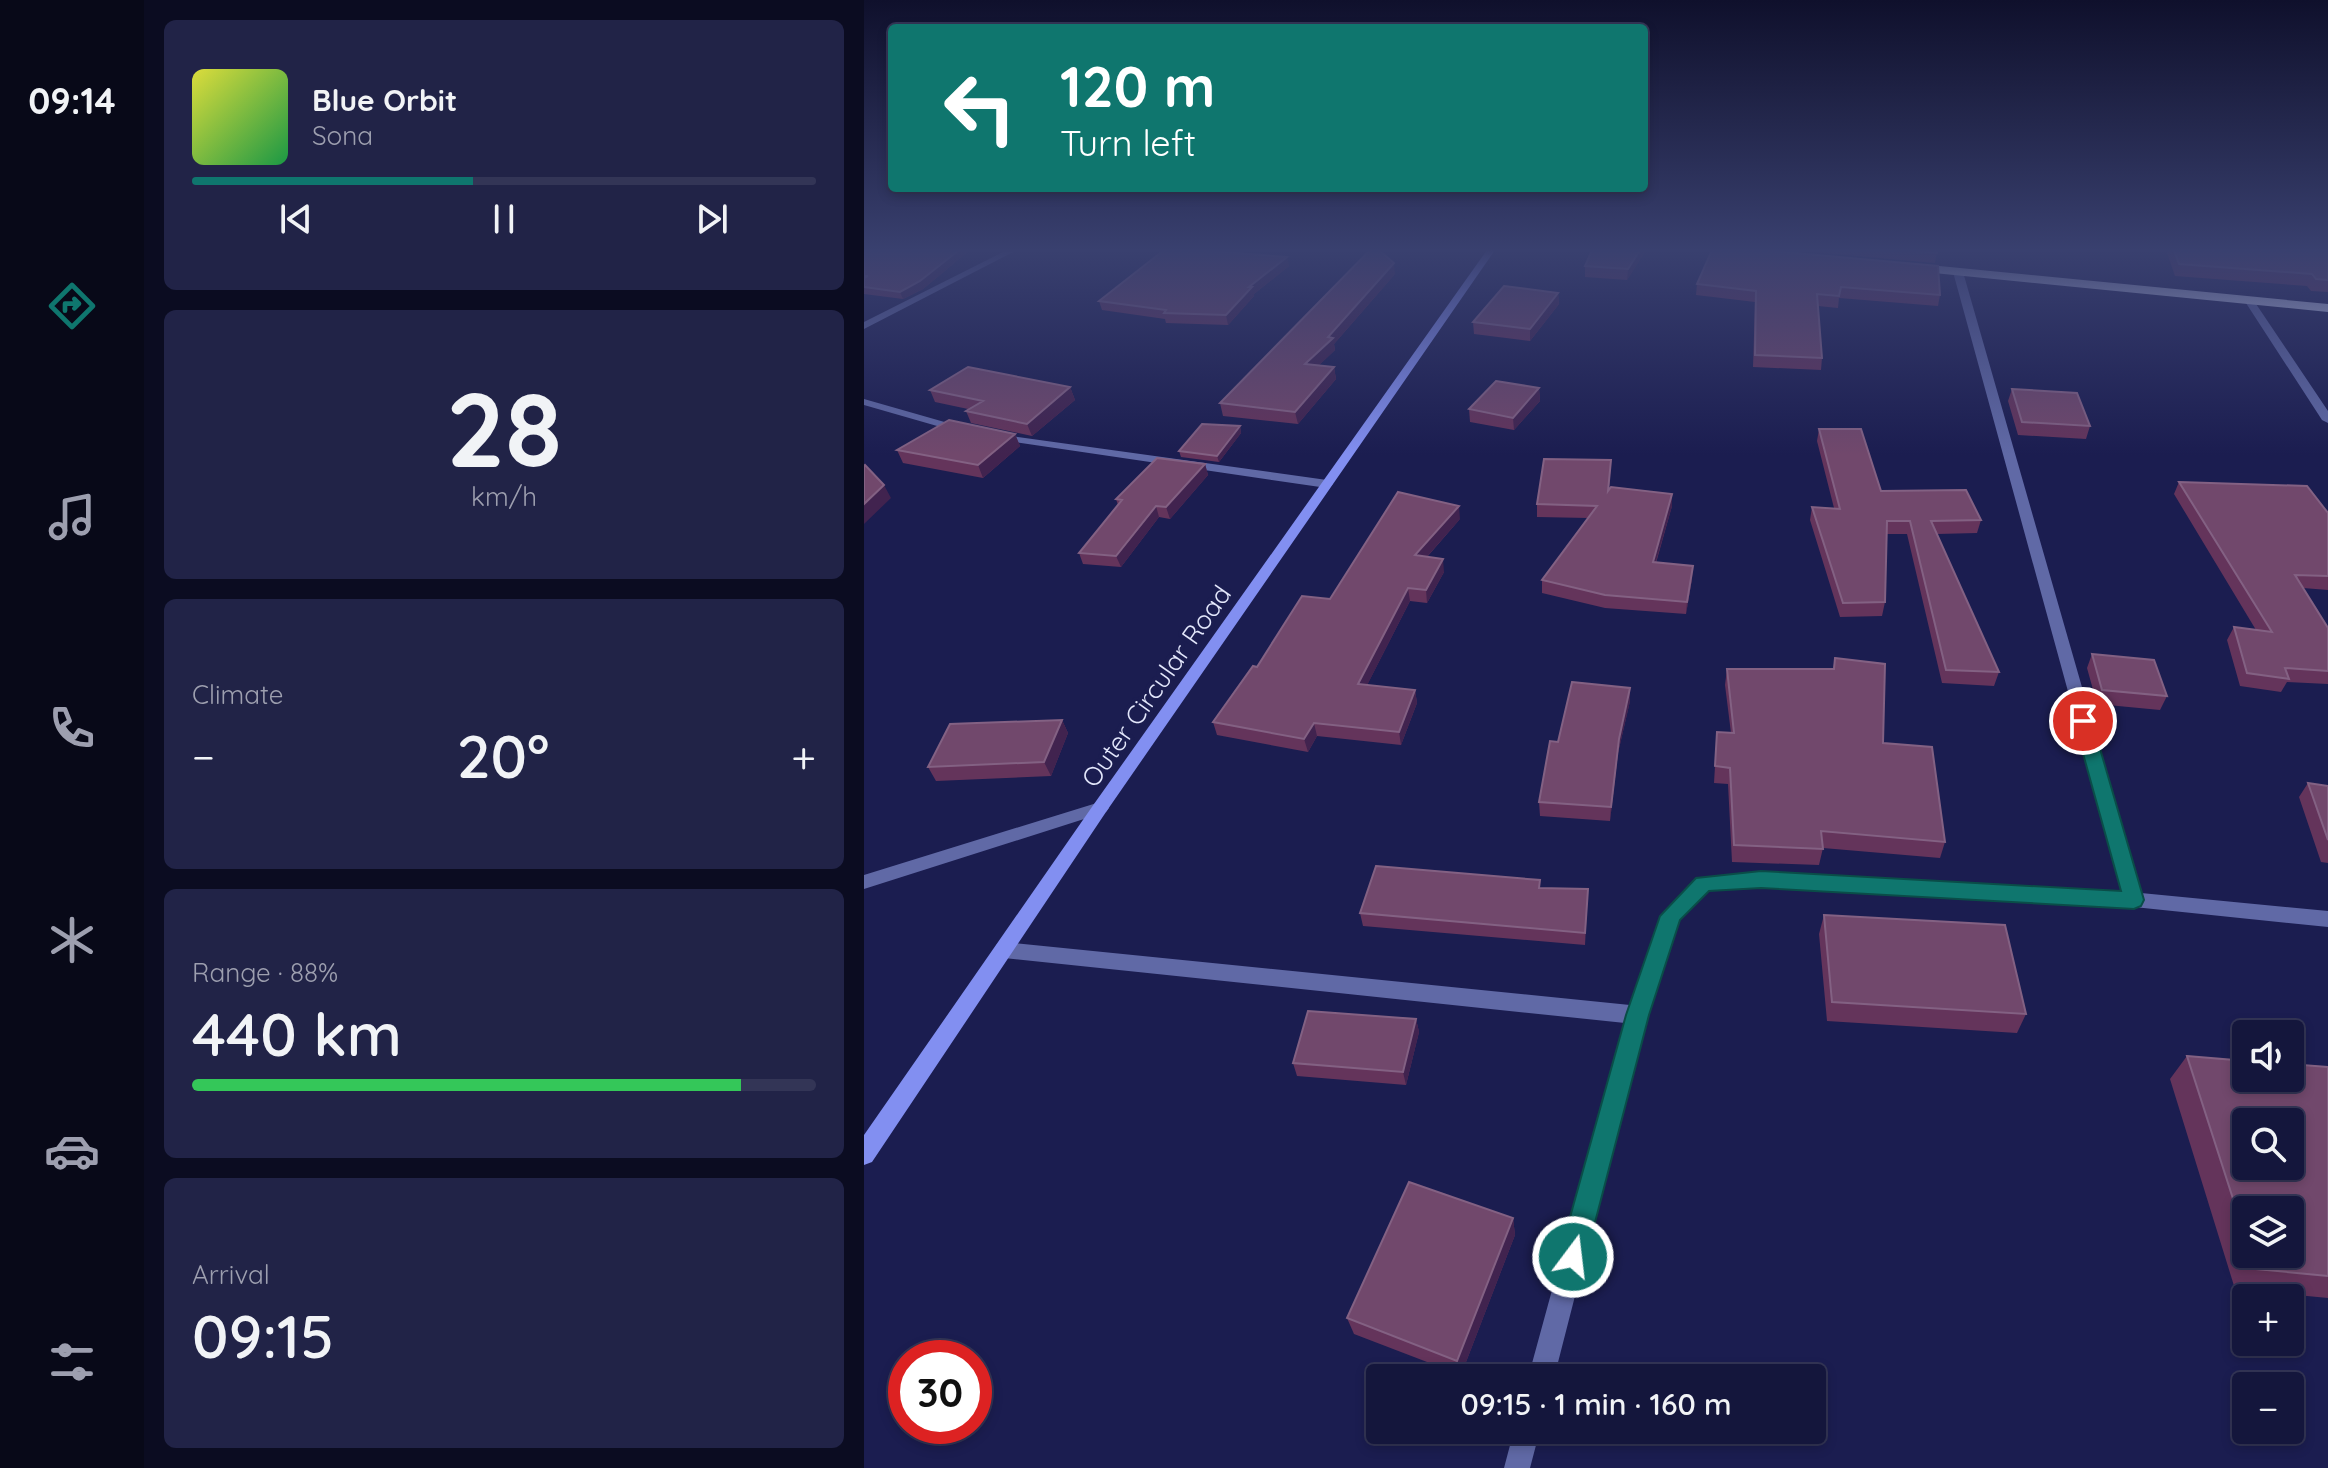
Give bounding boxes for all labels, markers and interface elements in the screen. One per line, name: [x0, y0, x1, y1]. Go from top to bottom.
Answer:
text: 120 m: [1060, 51, 1215, 121]
icon: left: [928, 56, 1032, 160]
text: 09:14: [28, 78, 116, 123]
text: Blue Orbit: [312, 81, 457, 119]
text: Sona: [312, 119, 373, 152]
text: Turn left: [1060, 120, 1196, 165]
icon: previous: [274, 197, 318, 241]
icon: pause: [482, 197, 526, 241]
icon: next: [690, 197, 734, 241]
icon: directions: [44, 278, 100, 334]
text: 28: [446, 363, 562, 493]
text: km/h: [471, 480, 537, 513]
icon: music: [44, 489, 100, 545]
street label: Outer Circular Road: [1074, 579, 1238, 793]
text: Climate: [192, 678, 283, 711]
pin: [2049, 687, 2117, 755]
icon: arrive: [2061, 699, 2105, 743]
icon: phone: [44, 700, 100, 756]
text: 20°: [457, 718, 549, 793]
text: −: [192, 729, 215, 784]
text: +: [791, 729, 816, 784]
icon: climate: [44, 912, 100, 968]
text: Range · 88%: [192, 956, 338, 989]
text: 440 km: [192, 996, 402, 1071]
map controls: [2232, 1020, 2304, 1444]
button: sound: [2232, 1020, 2304, 1092]
button: search: [2232, 1108, 2304, 1180]
icon: car: [44, 1123, 100, 1179]
button: layers: [2232, 1196, 2304, 1268]
position arrow: [1531, 1215, 1615, 1299]
text: Arrival: [192, 1258, 270, 1291]
button: +: [2232, 1284, 2304, 1356]
text: 09:15: [192, 1298, 334, 1373]
icon: filters: [44, 1334, 100, 1390]
speed limit sign: 30: [888, 1340, 992, 1444]
button: −: [2232, 1372, 2304, 1444]
text: 09:15 · 1 min · 160 m: [1460, 1385, 1732, 1423]

